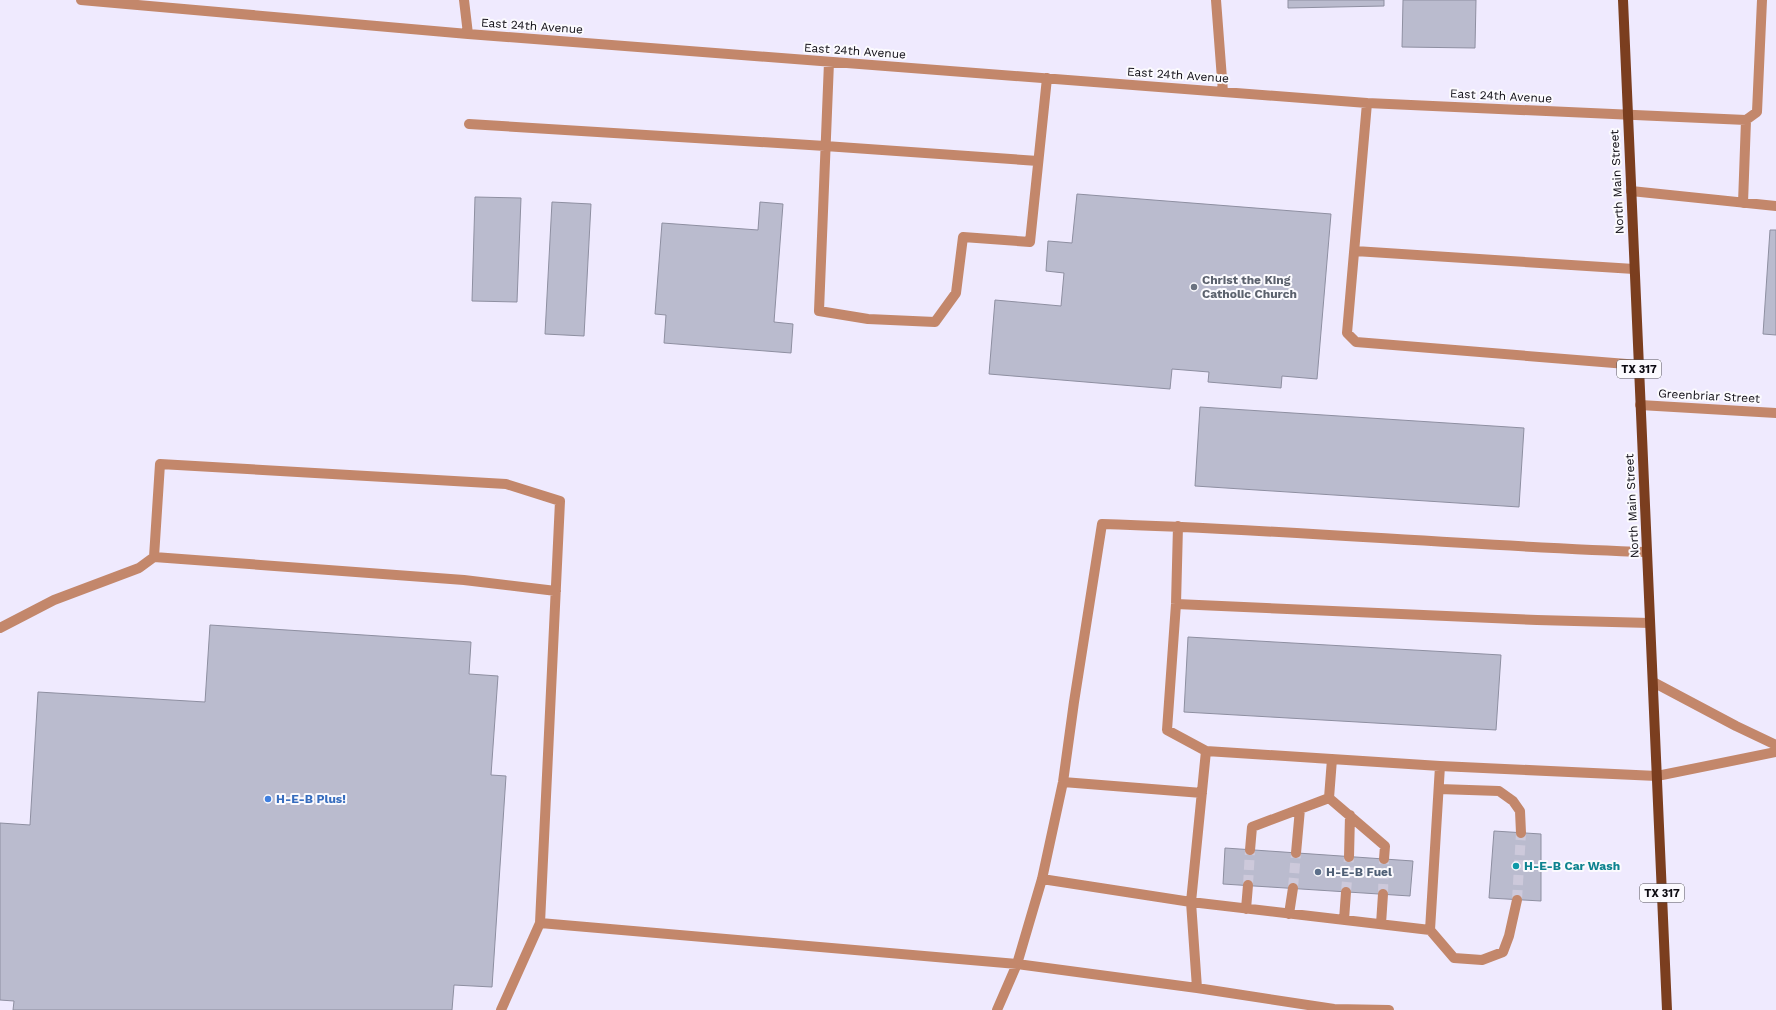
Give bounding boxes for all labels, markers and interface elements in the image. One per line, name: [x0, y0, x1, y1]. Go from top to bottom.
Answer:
street label: East 24th Avenue: [480, 15, 584, 37]
street label: East 24th Avenue: [803, 40, 907, 62]
street label: East 24th Avenue: [1126, 64, 1230, 86]
street label: East 24th Avenue: [1450, 86, 1553, 106]
street label: North Main Street: [1607, 129, 1627, 235]
place label: Christ the King Catholic Church: [1202, 273, 1297, 301]
marker: Christ the King Catholic Church: [1189, 282, 1199, 292]
road number: TX 317: [1617, 360, 1661, 378]
street label: Greenbriar Street: [1658, 386, 1760, 406]
street label: North Main Street: [1622, 453, 1642, 559]
place label: H-E-B Plus!: [276, 792, 346, 806]
marker: H-E-B Plus!: [263, 794, 273, 804]
place label: H-E-B Car Wash: [1524, 859, 1620, 873]
marker: H-E-B Car Wash: [1511, 861, 1521, 871]
place label: H-E-B Fuel: [1326, 865, 1392, 879]
marker: H-E-B Fuel: [1313, 867, 1323, 877]
road number: TX 317: [1640, 884, 1684, 902]

